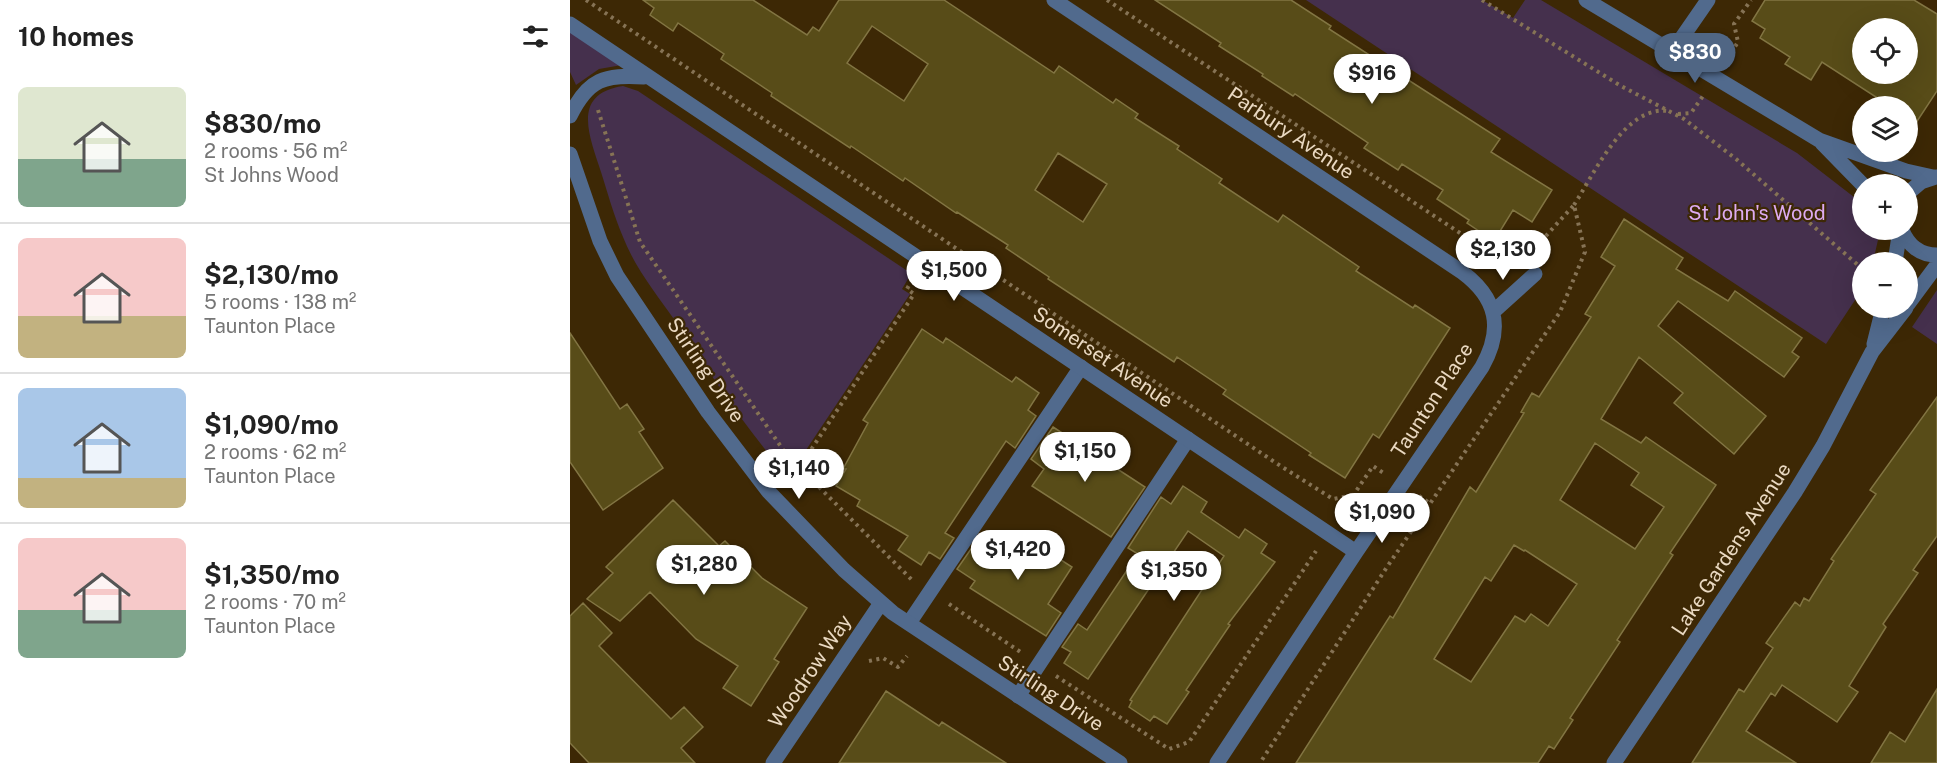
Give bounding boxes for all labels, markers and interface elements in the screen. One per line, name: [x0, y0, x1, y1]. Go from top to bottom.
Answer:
map controls: [1852, 18, 1918, 318]
button: locate: [1852, 18, 1918, 84]
icon: filters: [519, 20, 552, 53]
text: 10 homes: [18, 21, 134, 52]
pin: $830: [1659, 33, 1731, 84]
text: $830: [1668, 40, 1722, 64]
pin: $916: [1336, 54, 1408, 105]
text: $916: [1348, 61, 1396, 85]
street label: Parbury Avenue: [1223, 82, 1359, 184]
button: layers: [1852, 96, 1918, 162]
text: $830/mo: [204, 108, 321, 139]
icon: home: [66, 111, 138, 183]
text: 2 rooms · 56 m²: [204, 139, 347, 163]
text: St Johns Wood: [204, 163, 339, 187]
button: +: [1852, 174, 1918, 240]
park label: St John's Wood: [1688, 201, 1826, 225]
pin: $2,130: [1454, 230, 1552, 281]
text: $2,130: [1470, 237, 1536, 261]
pin: $1,500: [905, 251, 1003, 302]
button: −: [1852, 252, 1918, 318]
text: $1,500: [921, 258, 987, 282]
text: $2,130/mo: [204, 259, 339, 290]
icon: home: [66, 262, 138, 334]
text: 5 rooms · 138 m²: [204, 290, 356, 314]
street label: Somerset Avenue: [1029, 301, 1177, 413]
street label: Stirling Drive: [662, 313, 750, 427]
text: Taunton Place: [204, 314, 336, 338]
street label: Taunton Place: [1386, 338, 1478, 462]
text: $1,090/mo: [204, 409, 339, 440]
icon: home: [66, 412, 138, 484]
pin: $1,150: [1036, 432, 1134, 483]
text: $1,150: [1054, 439, 1116, 463]
text: 2 rooms · 62 m²: [204, 440, 346, 464]
pin: $1,140: [750, 449, 848, 500]
text: $1,140: [768, 456, 830, 480]
street label: Lake Gardens Avenue: [1666, 458, 1796, 640]
text: Taunton Place: [204, 464, 336, 488]
pin: $1,090: [1333, 493, 1431, 544]
text: $1,090: [1349, 500, 1415, 524]
pin: $1,420: [969, 530, 1067, 581]
text: $1,420: [985, 537, 1051, 561]
pin: $1,280: [655, 545, 753, 596]
pin: $1,350: [1125, 551, 1223, 602]
text: $1,280: [670, 552, 738, 576]
text: $1,350: [1140, 558, 1208, 582]
text: $1,350/mo: [204, 559, 340, 590]
icon: home: [66, 562, 138, 634]
text: 2 rooms · 70 m²: [204, 590, 346, 614]
street label: Woodrow Way: [763, 610, 857, 732]
text: Taunton Place: [204, 614, 336, 638]
street label: Stirling Drive: [994, 650, 1108, 736]

